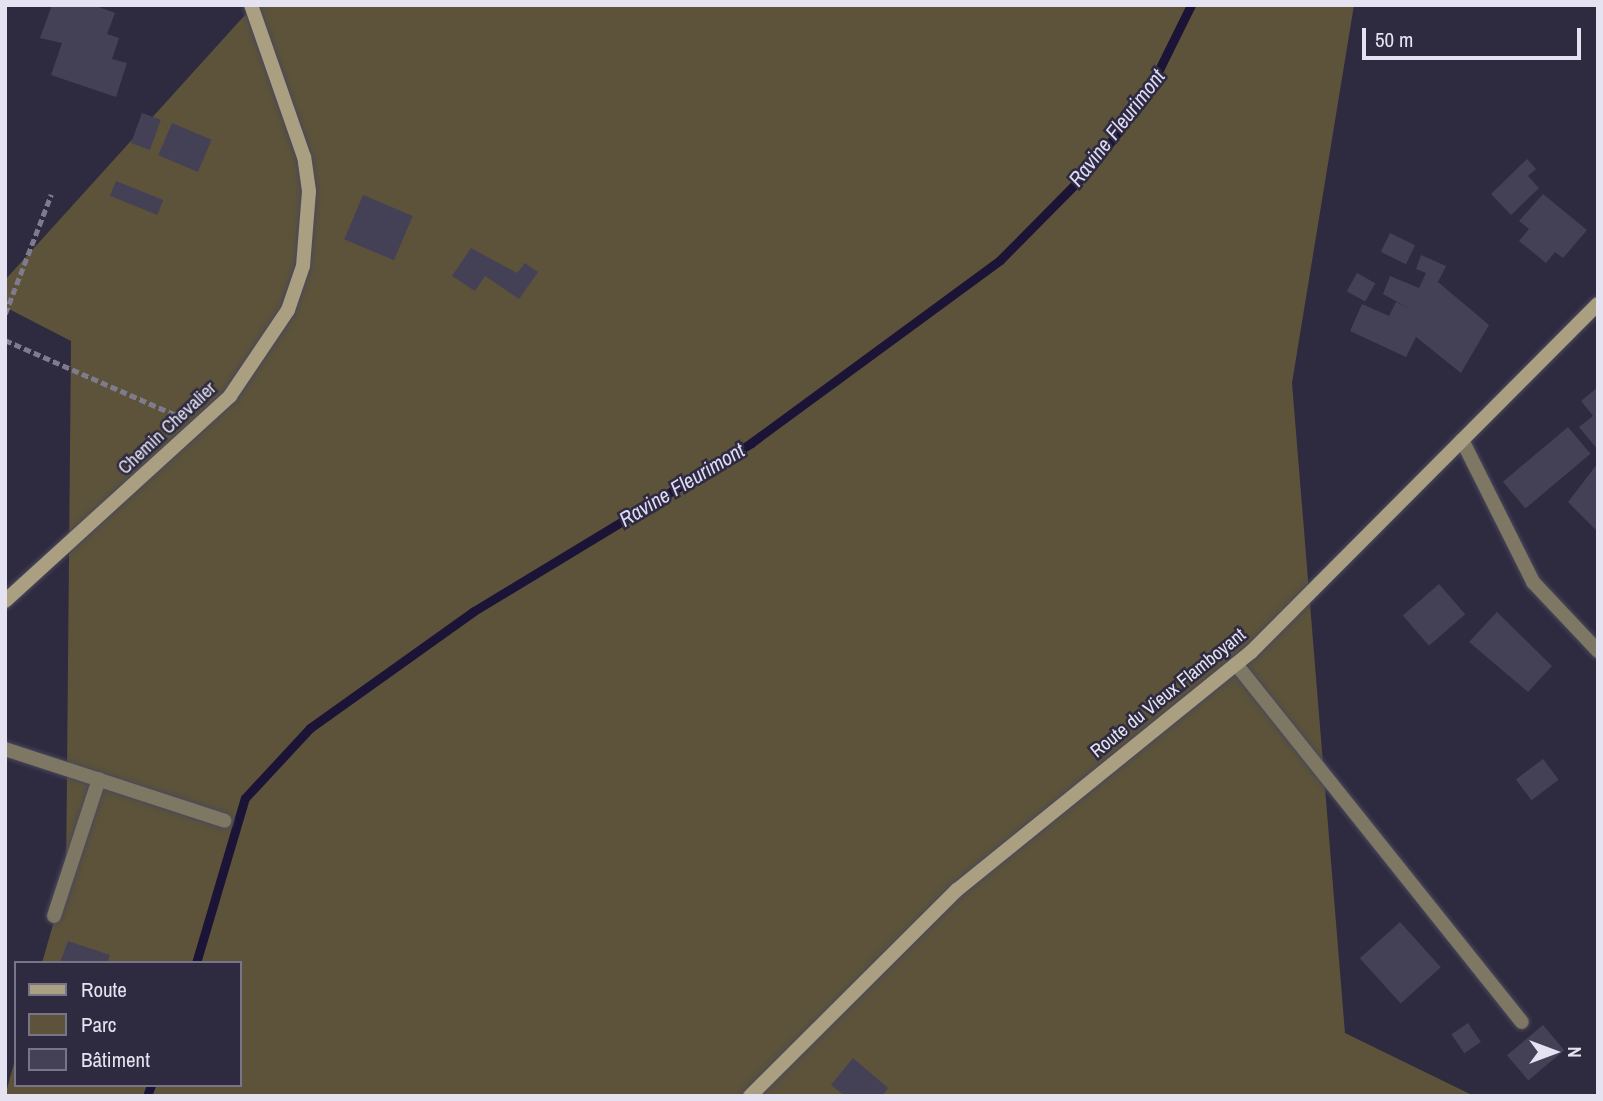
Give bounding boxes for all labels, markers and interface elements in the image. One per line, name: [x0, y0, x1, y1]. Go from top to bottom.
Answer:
scale bar: [1365, 14, 1584, 58]
text: 50 m: [1375, 25, 1413, 54]
water label: Ravine Fleurimont: [1063, 64, 1171, 192]
street label: Chemin Chevalier: [113, 377, 221, 479]
water label: Ravine Fleurimont: [615, 438, 749, 532]
street label: Route du Vieux Flamboyant: [1086, 623, 1250, 763]
legend: [14, 961, 242, 1087]
text: Route: [81, 975, 127, 1004]
text: Parc: [81, 1010, 116, 1039]
north arrow: [1519, 1017, 1589, 1087]
text: Bâtiment: [81, 1045, 150, 1074]
text: N: [1562, 1046, 1588, 1058]

